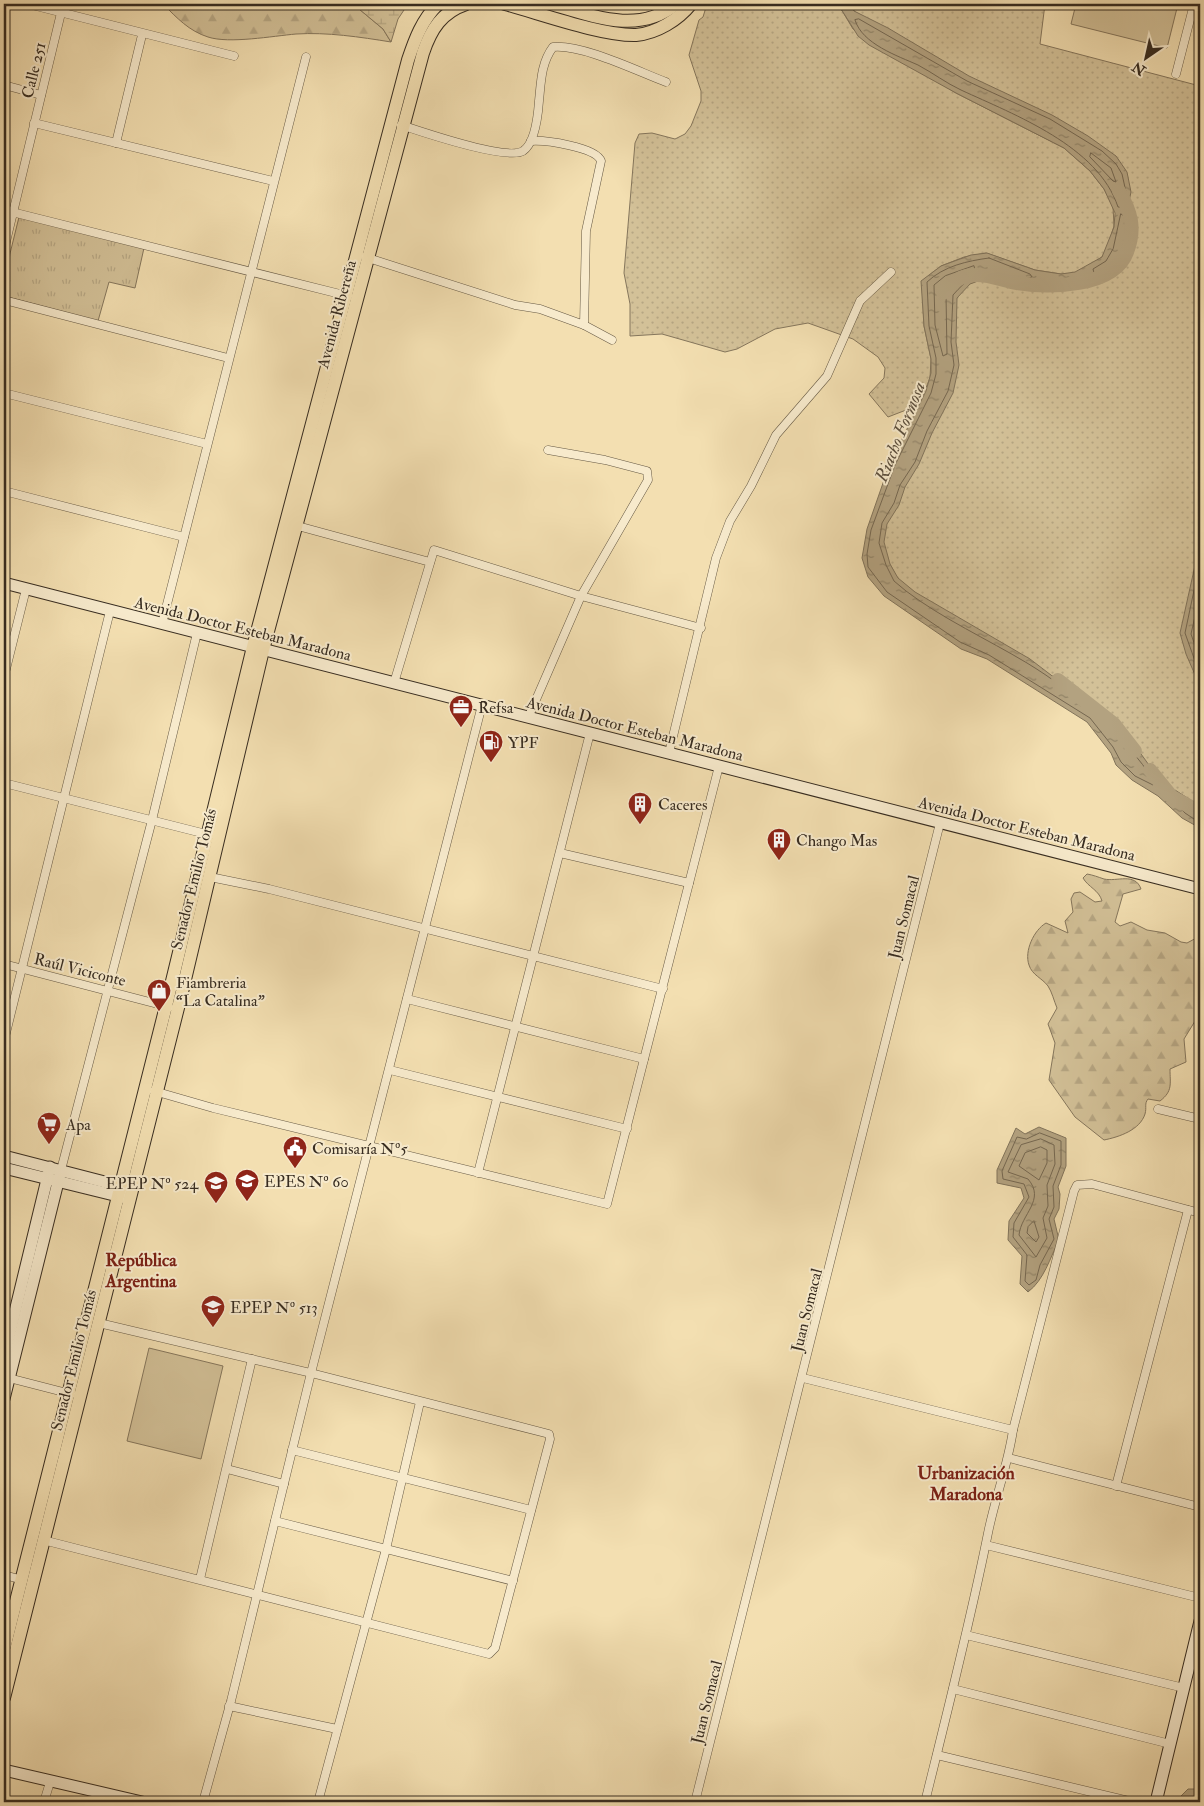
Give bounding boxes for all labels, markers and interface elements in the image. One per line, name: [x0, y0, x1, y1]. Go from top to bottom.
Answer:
north arrow: [1122, 32, 1172, 82]
street label: Calle 251: [17, 40, 51, 100]
text: N: [1129, 58, 1150, 79]
street label: Avenida Ribereña: [313, 258, 361, 371]
water label: Riacho Formosa: [870, 379, 931, 487]
street label: Avenida Doctor Esteban Maradona: [131, 592, 354, 666]
street label: Avenida Doctor Esteban Maradona: [523, 692, 746, 766]
office icon: Refsa: [448, 694, 474, 728]
place label: Refsa: [478, 698, 514, 718]
fuel station icon: YPF: [478, 729, 504, 763]
place label: YPF: [508, 733, 538, 753]
building icon: Caceres: [627, 791, 653, 825]
street label: Avenida Doctor Esteban Maradona: [915, 792, 1138, 866]
place label: Caceres: [658, 795, 707, 815]
street label: Senador Emilio Tomás: [167, 807, 221, 952]
building icon: Chango Mas: [766, 827, 792, 861]
place label: Chango Mas: [796, 831, 877, 851]
street label: Juan Somacal: [884, 873, 925, 962]
street label: Raúl Viciconte: [32, 949, 128, 991]
place label: Fiambreria “La Catalina”: [176, 973, 265, 1011]
shop icon: Fiambreria “La Catalina”: [146, 978, 172, 1012]
supermarket icon: Apa: [36, 1111, 62, 1145]
place label: Apa: [65, 1115, 91, 1136]
public building icon: Comisaría Nº5: [282, 1135, 308, 1169]
place label: Comisaría Nº5: [312, 1139, 408, 1159]
school or university icon: EPES Nº 60: [234, 1168, 260, 1202]
school or university icon: EPEP Nº 524: [203, 1170, 229, 1204]
place label: EPES Nº 60: [264, 1172, 349, 1192]
place label: EPEP Nº 524: [106, 1174, 199, 1194]
district label: República Argentina: [105, 1249, 177, 1293]
street label: Juan Somacal: [787, 1266, 828, 1355]
street label: Senador Emilio Tomás: [47, 1288, 101, 1433]
school or university icon: EPEP Nº 513: [200, 1294, 226, 1328]
place label: EPEP Nº 513: [230, 1298, 318, 1318]
district label: Urbanización Maradona: [917, 1462, 1016, 1506]
street label: Juan Somacal: [687, 1658, 728, 1747]

